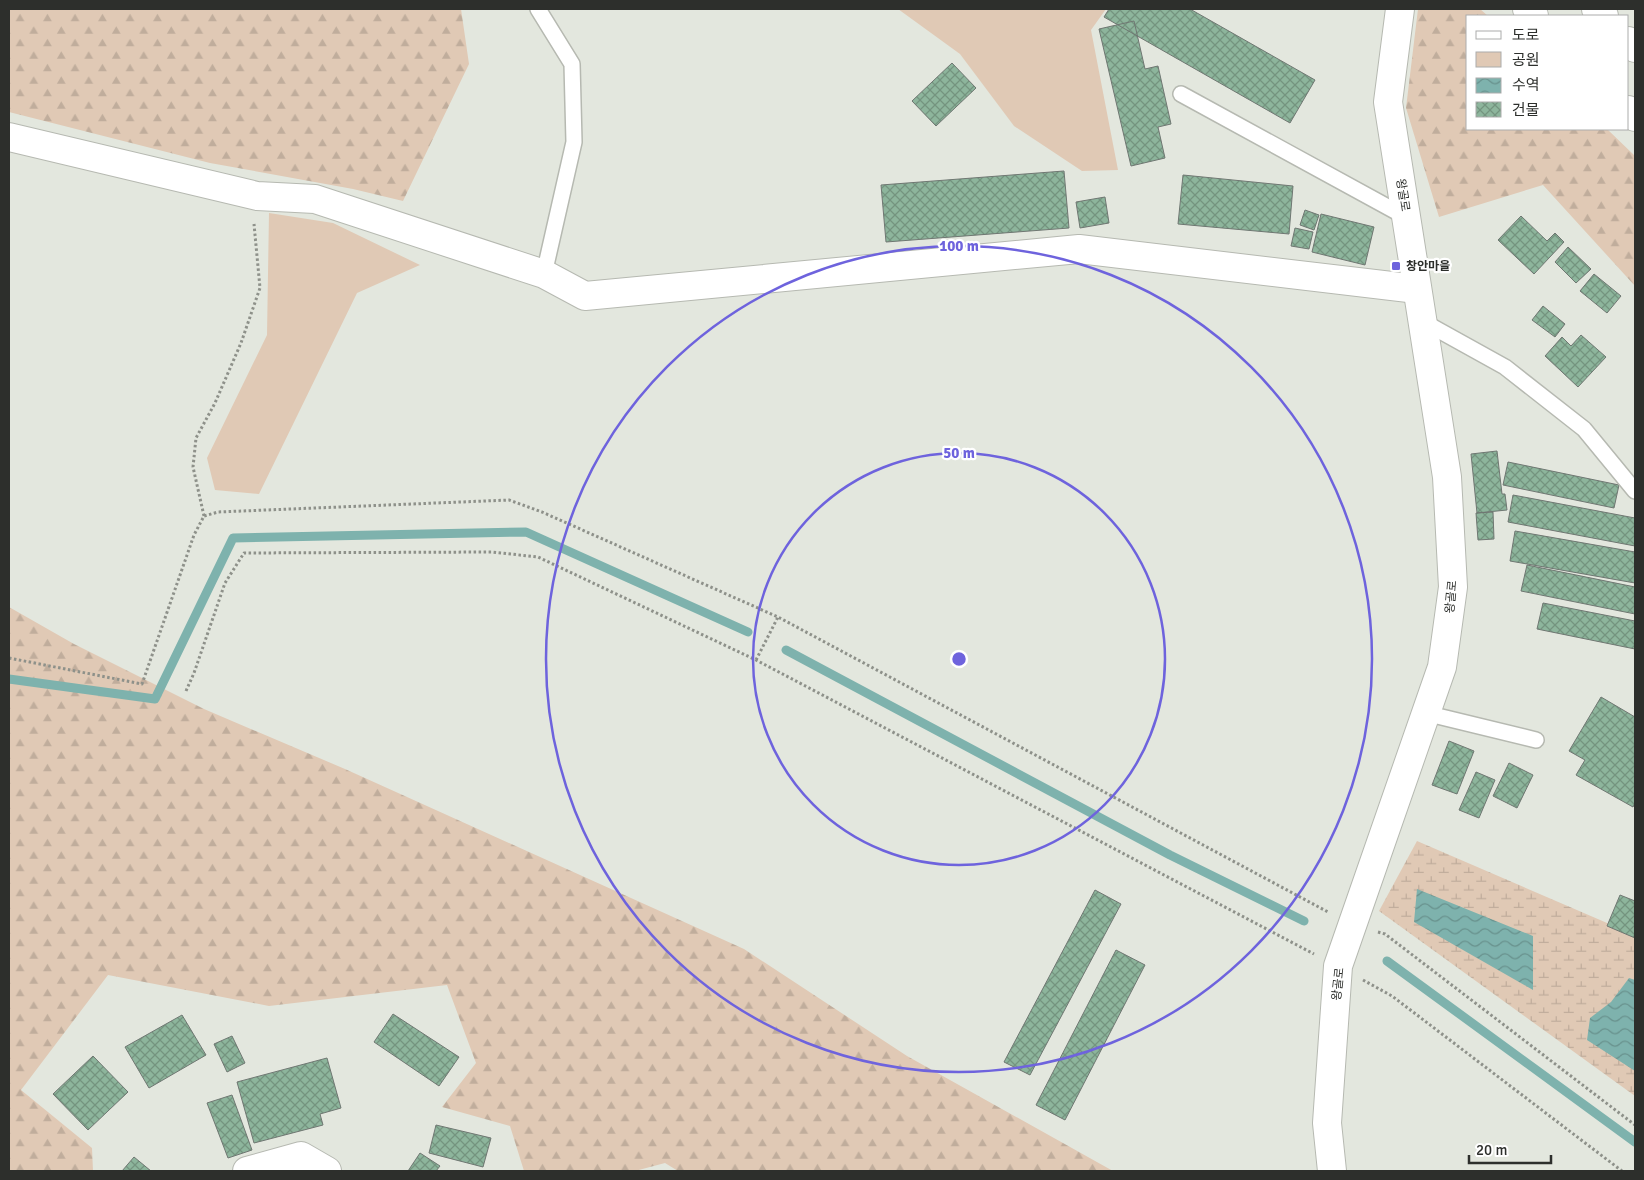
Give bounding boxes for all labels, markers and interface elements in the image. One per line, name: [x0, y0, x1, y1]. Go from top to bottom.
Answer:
legend: [1466, 15, 1629, 130]
text: 도로: [1512, 26, 1540, 44]
text: 공원: [1512, 51, 1540, 69]
text: 수역: [1512, 76, 1540, 94]
text: 건물: [1512, 101, 1540, 119]
street label: 왕골로: [1393, 178, 1413, 213]
text: 100 m: [939, 237, 979, 255]
place label: 창안마을: [1406, 259, 1450, 274]
marker: 창안마을: [1390, 260, 1402, 272]
text: 50 m: [943, 444, 975, 462]
street label: 왕골로: [1443, 580, 1460, 614]
centre of rings: [950, 650, 968, 668]
street label: 왕골로: [1329, 967, 1348, 1001]
scale bar: [1469, 1132, 1552, 1164]
text: 20 m: [1476, 1141, 1507, 1159]

